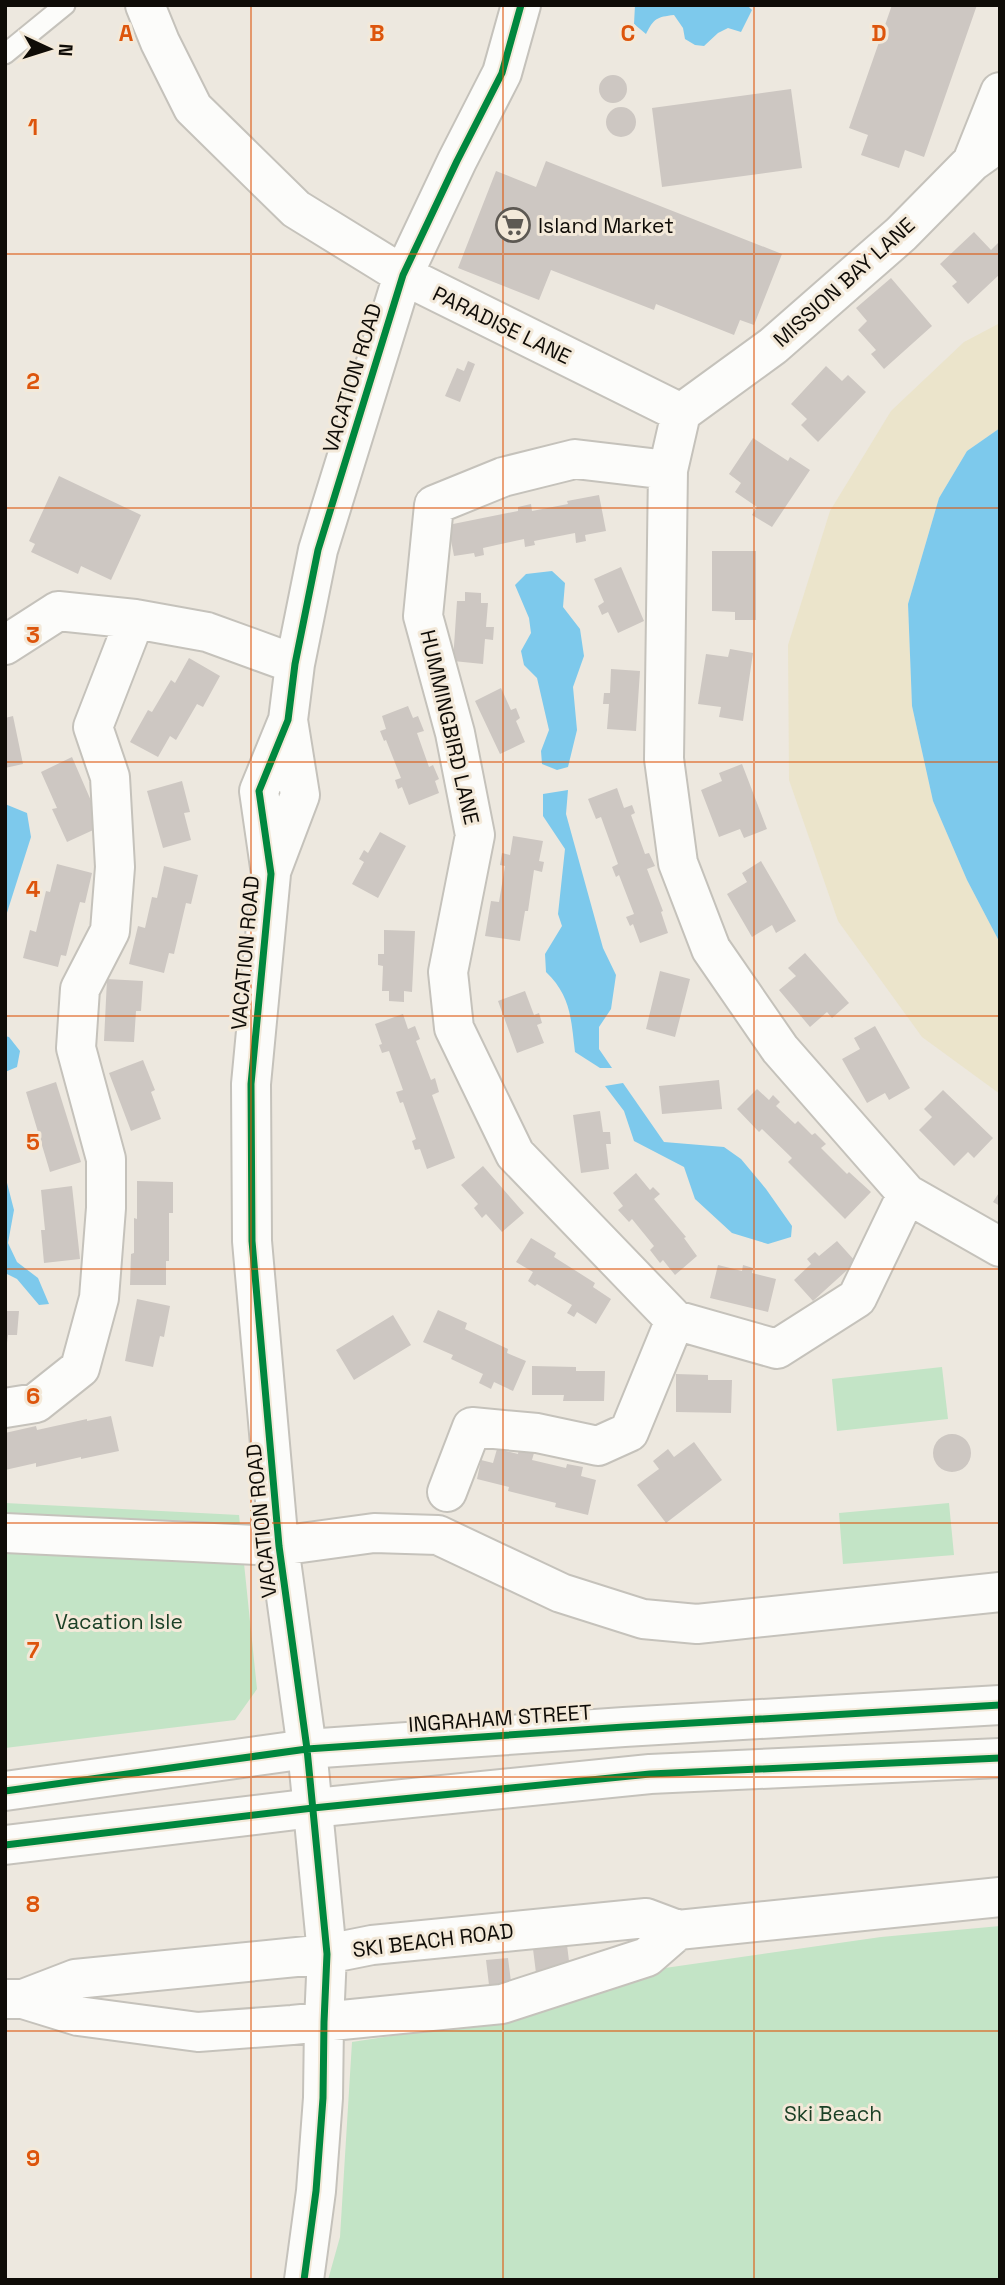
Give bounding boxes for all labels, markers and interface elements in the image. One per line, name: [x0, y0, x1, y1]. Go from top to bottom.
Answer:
north arrow: [14, 14, 84, 84]
text: A: [119, 18, 134, 48]
text: B: [369, 18, 385, 48]
text: C: [621, 18, 635, 48]
text: D: [871, 18, 887, 48]
text: N: [53, 43, 78, 57]
text: 1: [28, 112, 38, 142]
supermarket icon: Island Market: [494, 206, 532, 244]
street label: MISSION BAY LANE: [768, 211, 920, 353]
place label: Island Market: [538, 212, 674, 239]
street label: PARADISE LANE: [428, 280, 576, 370]
street label: VACATION ROAD: [316, 300, 388, 456]
text: 2: [26, 366, 40, 396]
text: 3: [26, 620, 40, 650]
street label: HUMMINGBIRD LANE: [414, 627, 486, 827]
text: 4: [26, 874, 41, 904]
street label: VACATION ROAD: [225, 875, 265, 1031]
text: 5: [26, 1127, 40, 1157]
text: 6: [26, 1381, 40, 1411]
street label: VACATION ROAD: [239, 1442, 283, 1600]
park label: Vacation Isle: [55, 1608, 183, 1635]
text: 7: [27, 1635, 40, 1665]
street label: INGRAHAM STREET: [407, 1698, 593, 1738]
text: 8: [26, 1889, 40, 1919]
street label: SKI BEACH ROAD: [351, 1917, 515, 1963]
park label: Ski Beach: [784, 2100, 882, 2127]
text: 9: [26, 2143, 40, 2173]

